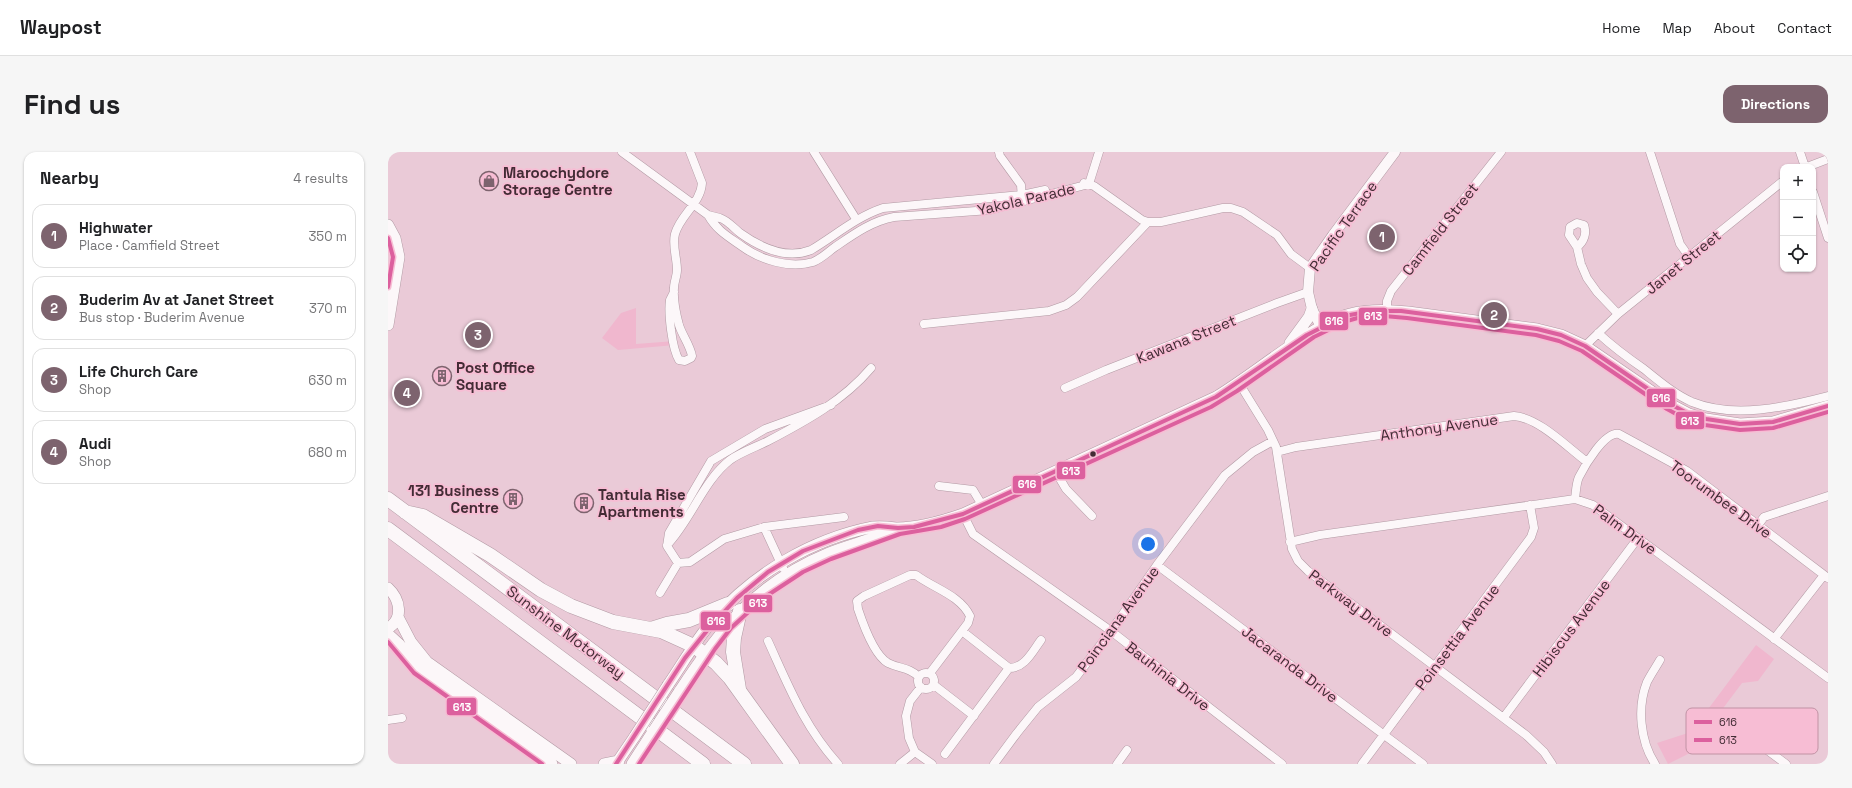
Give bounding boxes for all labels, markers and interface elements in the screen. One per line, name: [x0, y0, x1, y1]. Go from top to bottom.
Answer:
text: Waypost: [20, 15, 102, 40]
text: Home: [1602, 19, 1640, 37]
text: Map: [1662, 19, 1692, 37]
text: About: [1714, 19, 1755, 37]
text: Contact: [1777, 19, 1832, 37]
button: Directions: [1723, 85, 1828, 123]
text: Find us: [24, 86, 121, 122]
place label: Maroochydore Storage Centre: [503, 163, 613, 199]
map controls: [1780, 164, 1816, 272]
button: +: [1780, 164, 1816, 200]
text: Nearby: [40, 167, 99, 189]
text: 4 results: [293, 170, 348, 187]
shop icon: Maroochydore Storage Centre: [478, 170, 500, 192]
street label: Pacific Terrace: [1305, 177, 1381, 275]
street label: Yakola Parade: [975, 179, 1077, 219]
street label: Camfield Street: [1398, 179, 1482, 279]
button: −: [1780, 200, 1816, 236]
text: Highwater: [79, 218, 153, 237]
pin: 1: [1369, 222, 1395, 252]
street label: Janet Street: [1641, 226, 1725, 298]
text: 1: [51, 228, 57, 245]
text: 350 m: [309, 228, 347, 245]
button: locate: [1780, 236, 1816, 272]
text: Place · Camfield Street: [79, 237, 220, 254]
text: Buderim Av at Janet Street: [79, 290, 274, 309]
text: 2: [50, 300, 58, 317]
text: 370 m: [309, 300, 347, 317]
pin: 2: [1481, 300, 1507, 330]
line badge: 613: [1358, 307, 1388, 326]
text: Bus stop · Buderim Avenue: [79, 309, 245, 326]
text: 613: [1364, 309, 1383, 323]
street label: Kawana Street: [1133, 310, 1239, 368]
line badge: 616: [1319, 311, 1349, 331]
text: 616: [1325, 314, 1343, 328]
pin: 3: [465, 320, 491, 350]
place label: Post Office Square: [456, 358, 535, 394]
text: Life Church Care: [79, 362, 198, 381]
building icon: Post Office Square: [431, 365, 453, 387]
text: 3: [50, 372, 58, 389]
text: 630 m: [308, 372, 347, 389]
pin: 4: [394, 378, 420, 408]
text: Shop: [79, 381, 111, 398]
line badge: 616: [1646, 388, 1676, 408]
text: 616: [1652, 391, 1670, 405]
street label: Anthony Avenue: [1379, 409, 1499, 445]
line badge: 613: [1675, 411, 1705, 430]
text: 613: [1681, 414, 1700, 428]
text: Audi: [79, 434, 111, 453]
text: 4: [50, 444, 58, 461]
text: 680 m: [308, 444, 347, 461]
unlabelled marker: [1088, 449, 1098, 459]
text: Shop: [79, 453, 111, 470]
street label: Toorumbee Drive: [1667, 456, 1776, 542]
line badge: 613: [1056, 461, 1086, 480]
text: 613: [1062, 464, 1081, 478]
line badge: 616: [1012, 475, 1042, 494]
text: 616: [1018, 477, 1036, 491]
place label: 131 Business Centre: [408, 481, 499, 517]
place label: Tantula Rise Apartments: [598, 485, 686, 521]
building icon: 131 Business Centre: [502, 488, 524, 510]
building icon: Tantula Rise Apartments: [573, 492, 595, 514]
street label: Palm Drive: [1590, 500, 1661, 558]
your location: [1138, 534, 1158, 554]
street label: Poinciana Avenue: [1073, 562, 1163, 676]
street label: Parkway Drive: [1305, 565, 1397, 641]
street label: Hibiscus Avenue: [1528, 575, 1614, 681]
street label: Poinsettia Avenue: [1411, 580, 1503, 694]
street label: Sunshine Motorway: [503, 581, 629, 683]
line badge: 613: [743, 594, 773, 613]
text: 613: [749, 596, 768, 610]
line badge: 616: [700, 611, 731, 631]
text: 616: [707, 614, 725, 628]
street label: Jacaranda Drive: [1238, 622, 1342, 707]
street label: Bauhinia Drive: [1122, 637, 1214, 715]
line badge: 613: [446, 697, 477, 716]
text: 613: [453, 700, 472, 714]
legend: [1686, 708, 1818, 754]
text: 616: [1719, 715, 1737, 729]
text: 613: [1719, 733, 1737, 747]

